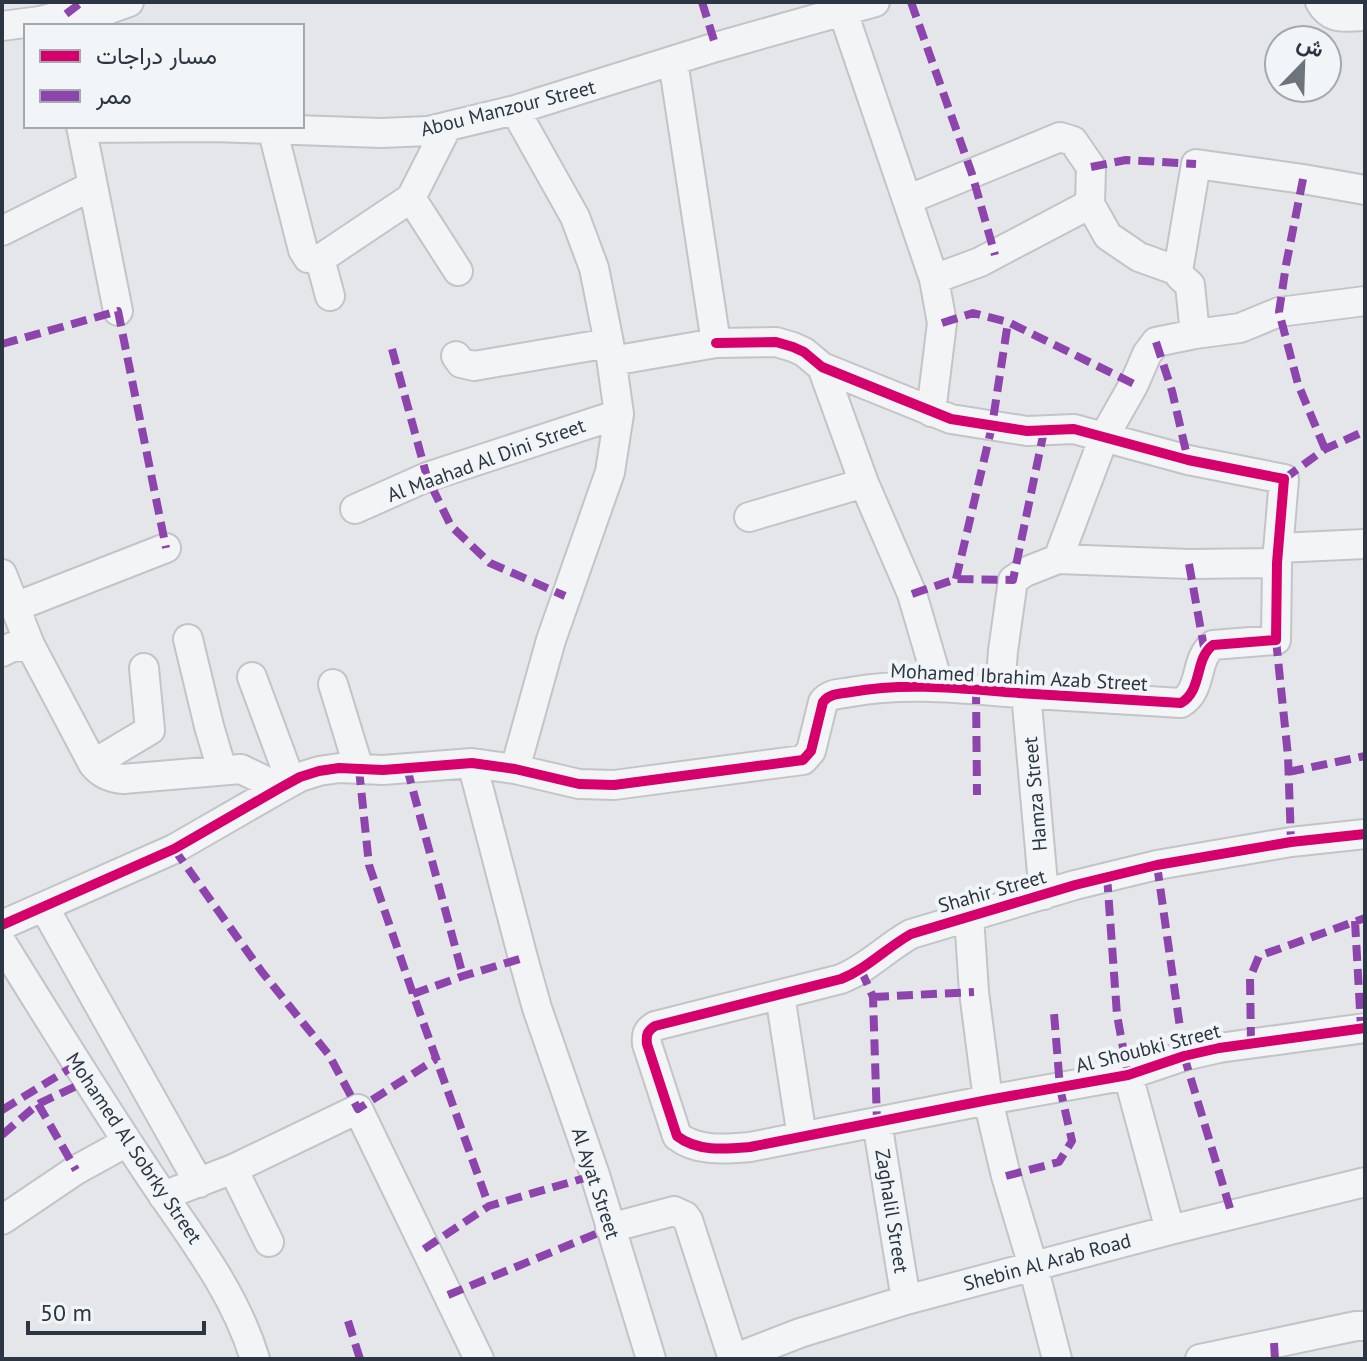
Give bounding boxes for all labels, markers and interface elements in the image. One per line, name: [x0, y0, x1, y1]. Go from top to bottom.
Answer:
legend: [24, 24, 304, 128]
north arrow: [1263, 24, 1343, 104]
text: ش: [1293, 28, 1328, 64]
text: مسار دراجات: [96, 40, 217, 71]
street label: Abou Manzour Street: [418, 74, 598, 142]
text: ممر: [95, 80, 132, 111]
street label: Al Maahad Al Dini Street: [383, 412, 589, 508]
street label: Mohamed Ibrahim Azab Street: [890, 657, 1149, 697]
street label: Hamza Street: [1017, 735, 1053, 852]
street label: Shahir Street: [935, 863, 1049, 919]
street label: Al Shoubki Street: [1073, 1017, 1223, 1079]
street label: Mohamed Al Sobrky Street: [60, 1047, 208, 1249]
street label: Al Ayat Street: [566, 1124, 626, 1242]
street label: Zaghalil Street: [869, 1147, 915, 1275]
street label: Shebin Al Arab Road: [960, 1227, 1134, 1297]
scale bar: [28, 1285, 204, 1335]
text: 50 m: [40, 1297, 92, 1328]

